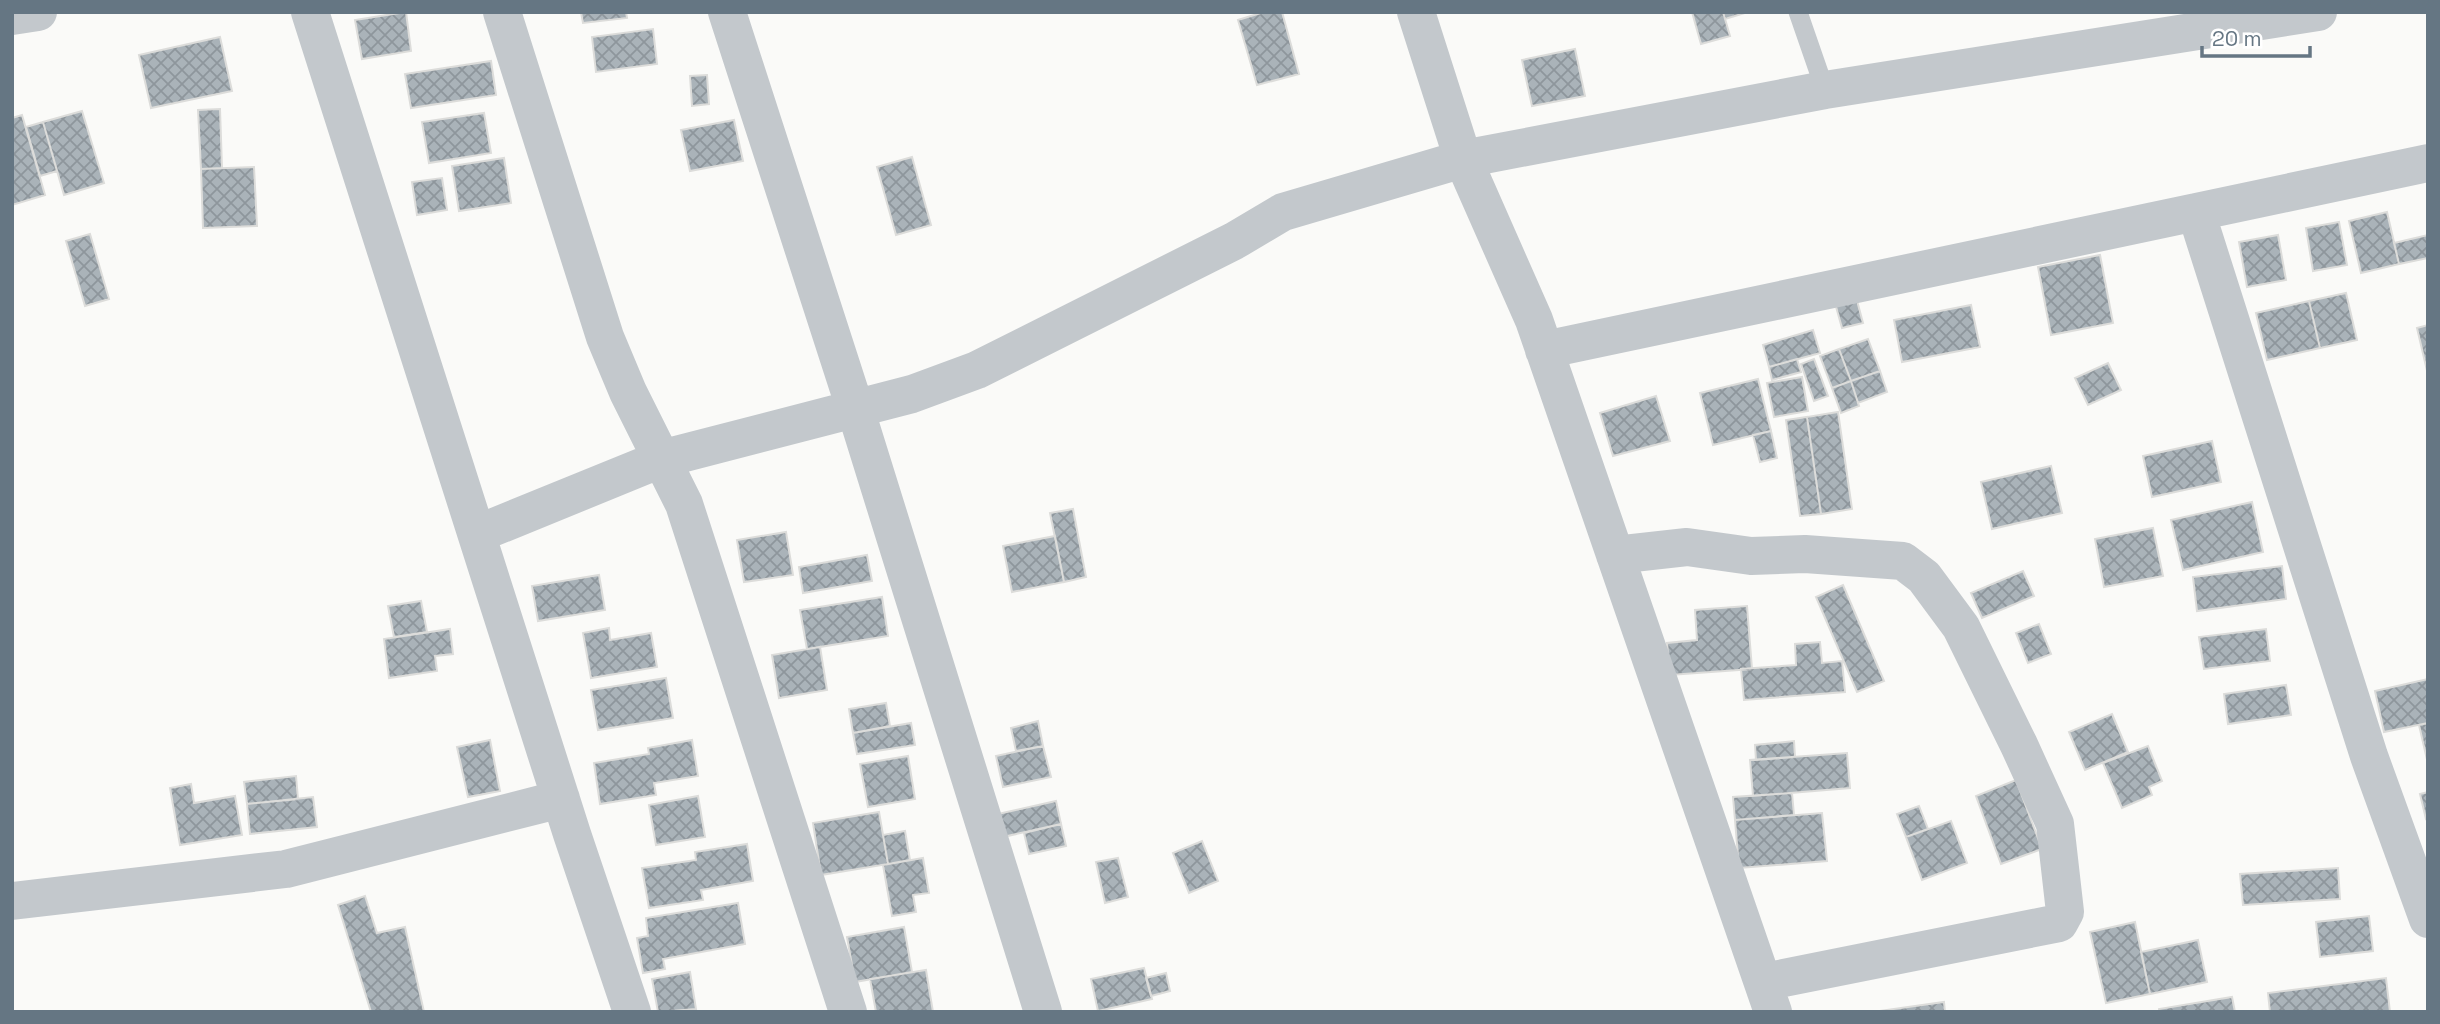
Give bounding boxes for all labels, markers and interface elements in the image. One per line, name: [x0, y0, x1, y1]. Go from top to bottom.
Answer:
scale bar: [2202, 14, 2310, 58]
text: 20 m: [2212, 25, 2262, 52]

